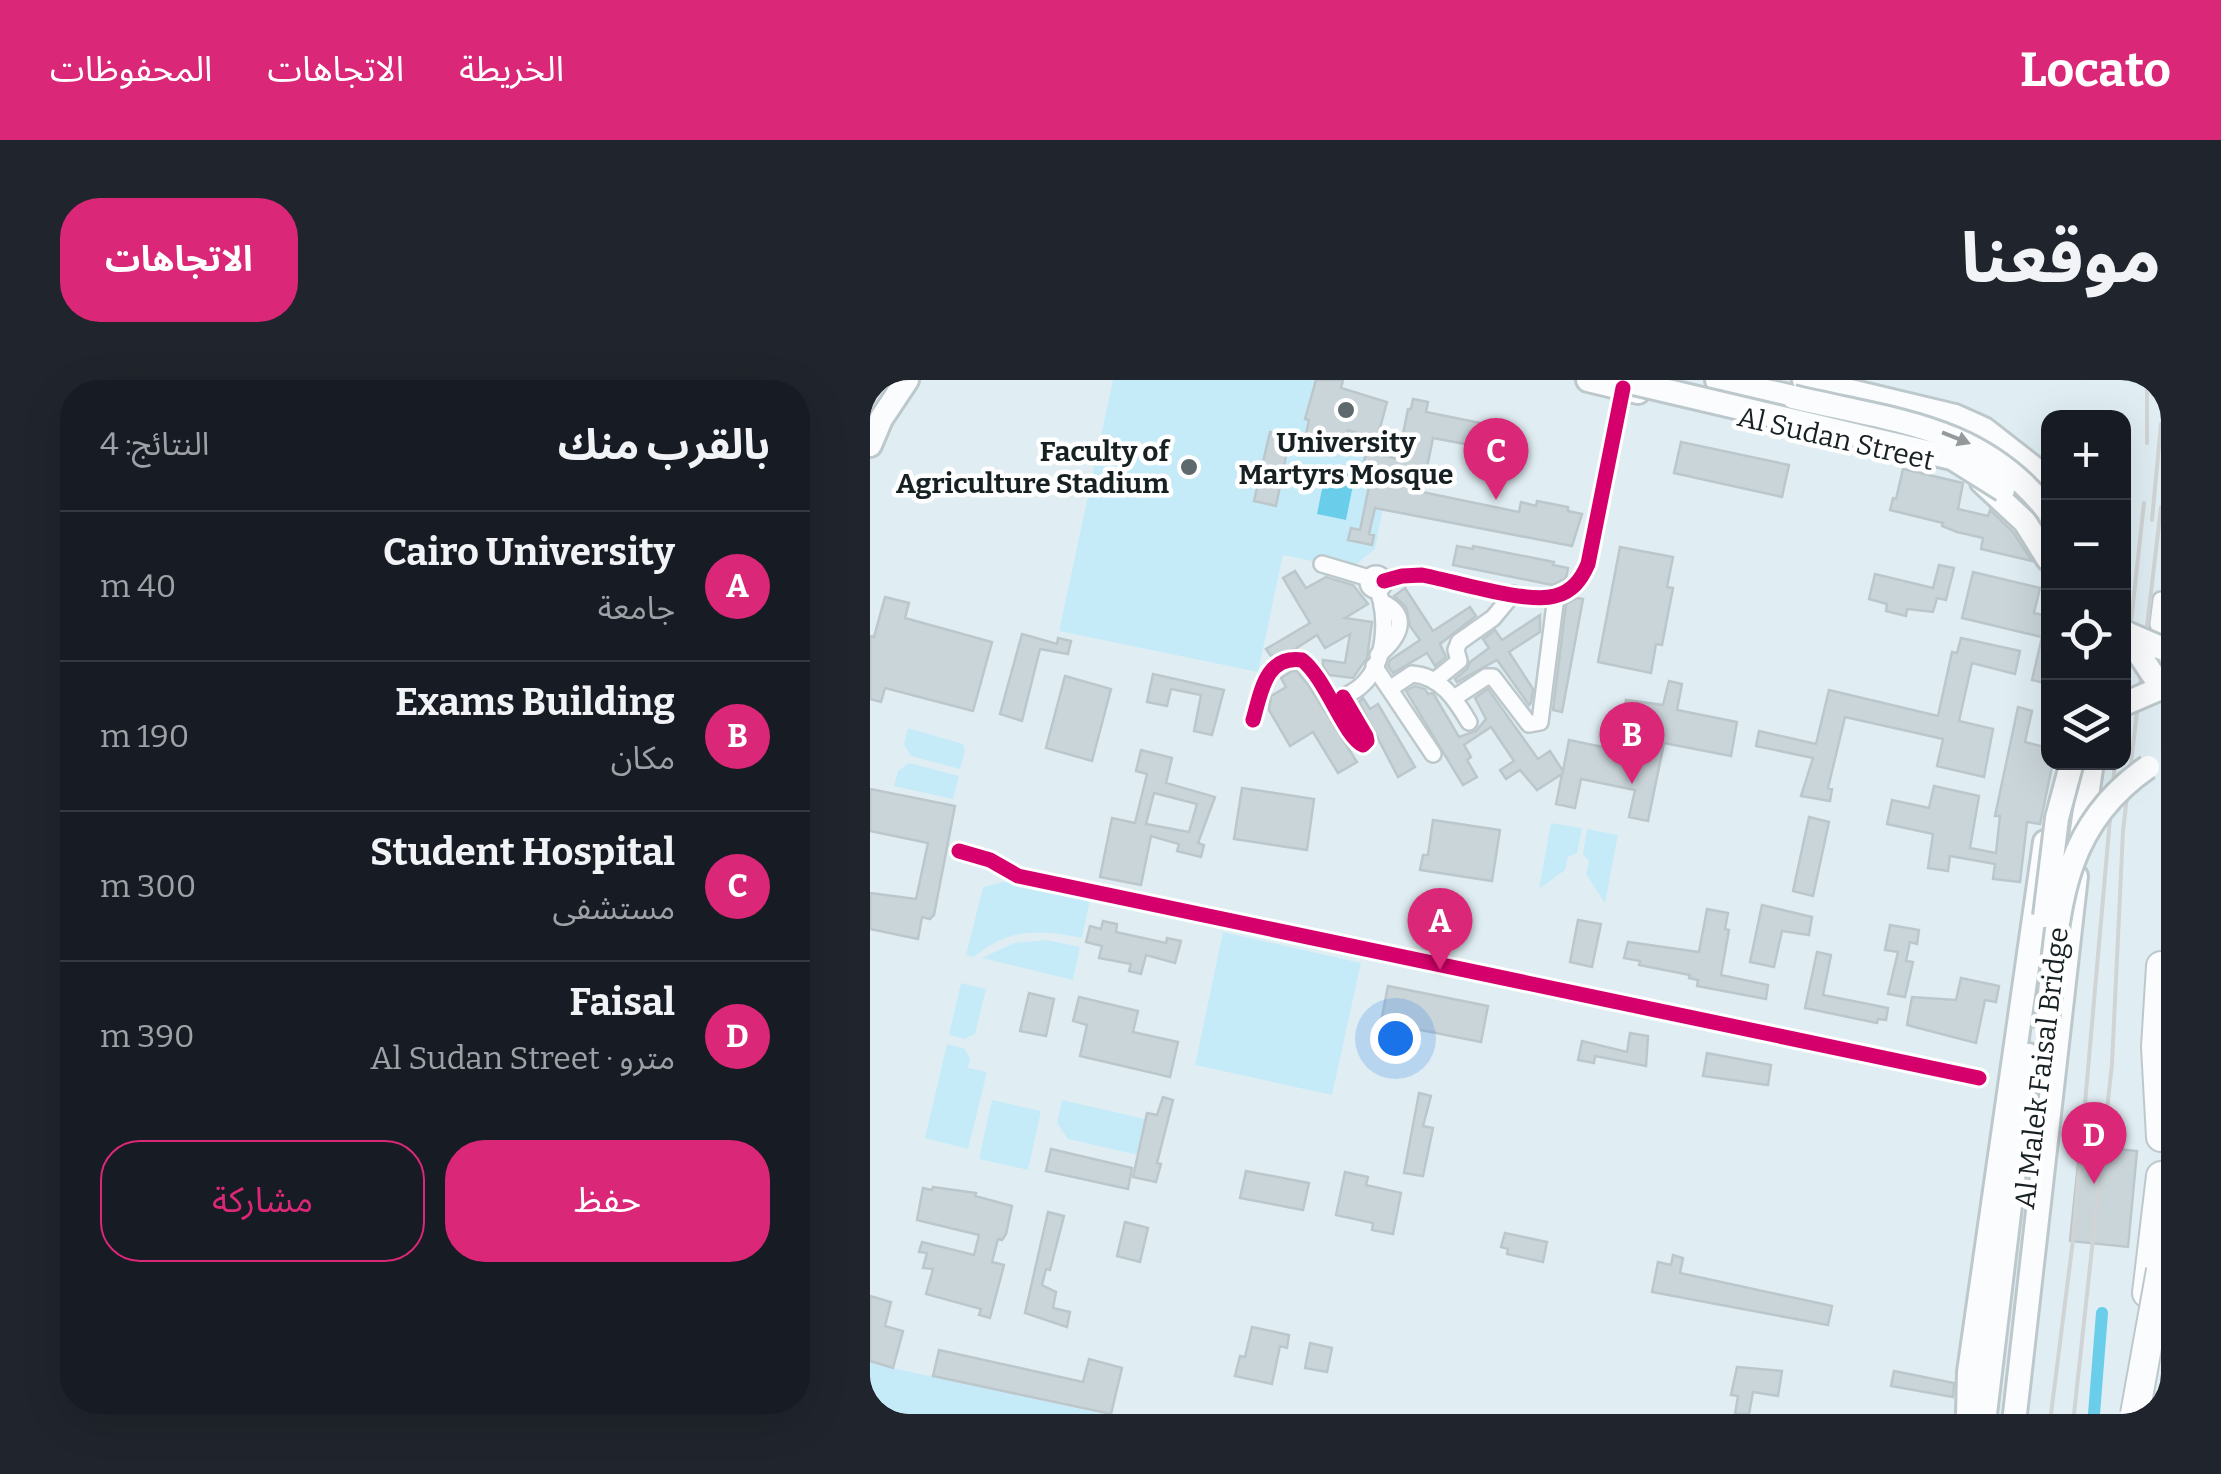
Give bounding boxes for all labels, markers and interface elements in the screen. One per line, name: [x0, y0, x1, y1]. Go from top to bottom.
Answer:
text: Locato: [2020, 41, 2171, 99]
text: المحفوظات: [50, 48, 212, 90]
text: الاتجاهات: [267, 48, 404, 90]
text: الخريطة: [459, 48, 564, 90]
button: الاتجاهات: [60, 198, 298, 322]
text: موقعنا: [1960, 217, 2161, 301]
marker: University Martyrs Mosque: [1335, 399, 1357, 421]
street label: Al Sudan Street: [1734, 400, 1937, 477]
map controls: [2041, 410, 2131, 770]
button: +: [2041, 410, 2131, 500]
pin: C: [1464, 418, 1528, 500]
text: بالقرب منك: [558, 420, 770, 470]
text: النتائج: 4: [100, 425, 209, 463]
place label: University Martyrs Mosque: [1239, 426, 1453, 491]
one-way arrow: [1941, 431, 1971, 447]
place label: Faculty of Agriculture Stadium: [896, 435, 1172, 500]
marker: Faculty of Agriculture Stadium: [1178, 456, 1200, 478]
button: −: [2041, 500, 2131, 590]
text: Cairo University: [383, 529, 675, 575]
text: 40 m: [100, 567, 176, 605]
text: A: [726, 567, 749, 605]
text: جامعة: [598, 589, 675, 627]
button: locate: [2041, 590, 2131, 680]
text: Exams Building: [395, 679, 675, 725]
button: layers: [2041, 680, 2131, 770]
pin: B: [1600, 702, 1664, 784]
text: 190 m: [100, 717, 189, 755]
text: B: [727, 717, 748, 755]
text: مكان: [611, 739, 675, 777]
text: Student Hospital: [370, 829, 675, 875]
text: 300 m: [100, 867, 196, 905]
text: C: [727, 867, 748, 905]
pin: A: [1408, 888, 1472, 970]
text: مستشفى: [552, 889, 675, 927]
street label: Al Malek Faisal Bridge: [2008, 925, 2075, 1211]
text: Faisal: [569, 979, 675, 1025]
your location: [1370, 1013, 1421, 1064]
text: 390 m: [100, 1017, 194, 1055]
text: D: [726, 1017, 749, 1055]
text: مترو · Al Sudan Street: [370, 1039, 675, 1077]
pin: D: [2062, 1102, 2126, 1184]
button: مشاركة: [100, 1140, 425, 1262]
button: حفظ: [445, 1140, 770, 1262]

